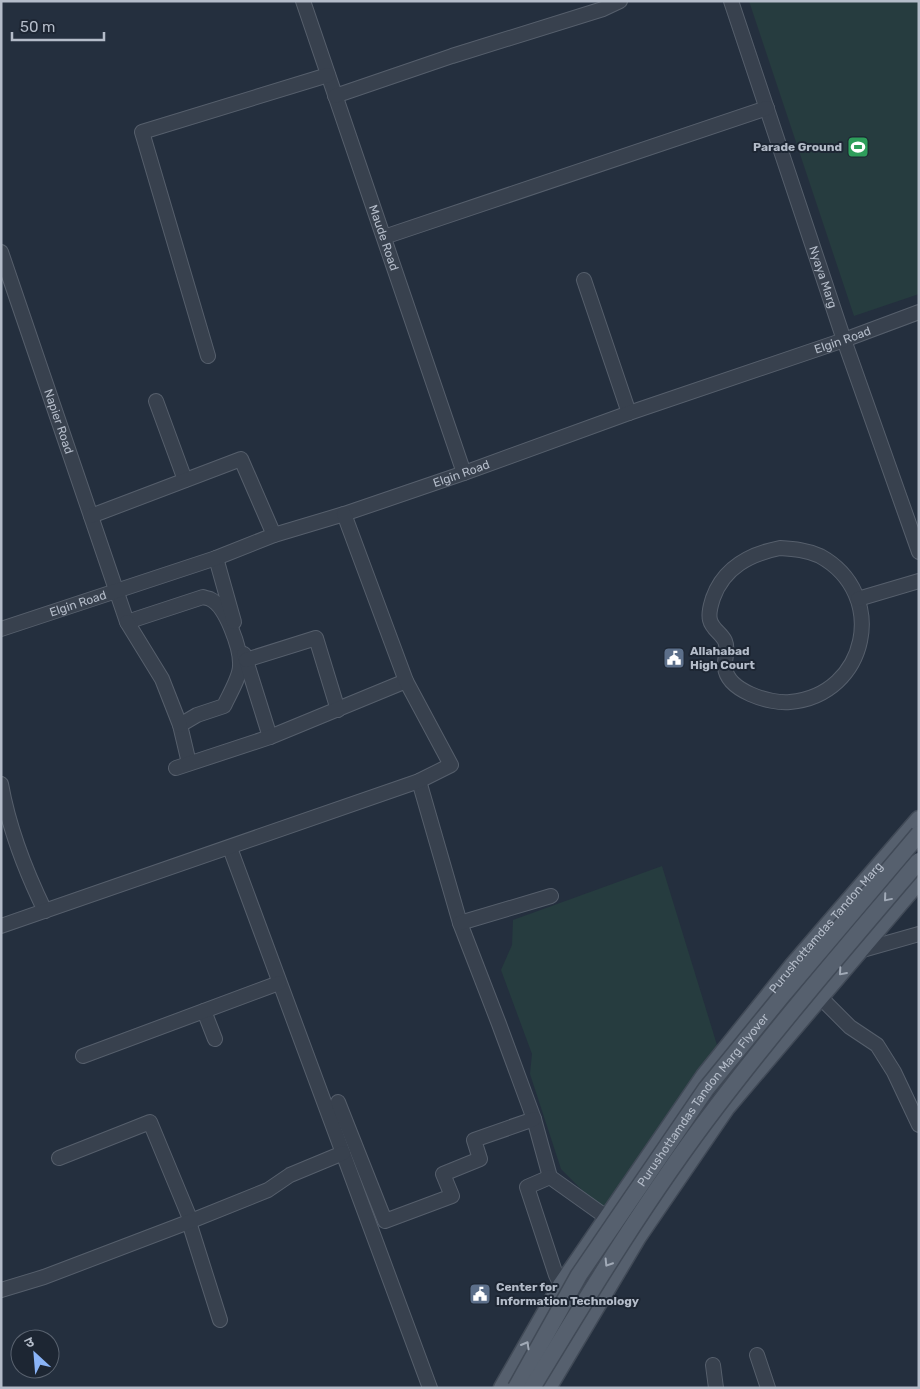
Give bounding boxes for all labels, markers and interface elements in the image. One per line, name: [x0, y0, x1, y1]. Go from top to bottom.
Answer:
scale bar: [12, 10, 105, 42]
text: 50 m: [20, 18, 55, 36]
sports icon: Parade Ground: [846, 135, 870, 159]
place label: Parade Ground: [753, 140, 842, 154]
street label: Maude Road: [366, 203, 401, 272]
street label: Nyaya Marg: [806, 244, 840, 310]
street label: Elgin Road: [813, 324, 873, 357]
street label: Napier Road: [41, 387, 76, 456]
street label: Elgin Road: [431, 457, 492, 490]
street label: Elgin Road: [48, 588, 108, 619]
place label: Allahabad High Court: [690, 644, 755, 672]
public building icon: Allahabad High Court: [662, 646, 686, 670]
street label: Purushottamdas Tandon Marg: [766, 859, 886, 996]
one-way arrow: [885, 892, 893, 901]
one-way arrow: [838, 966, 847, 975]
street label: Purushottamdas Tandon Marg Flyover: [635, 1010, 772, 1189]
one-way arrow: [605, 1258, 615, 1267]
place label: Center for Information Technology: [496, 1280, 639, 1308]
public building icon: Center for Information Technology: [468, 1282, 492, 1306]
north arrow: [10, 1329, 60, 1379]
text: उ: [22, 1333, 38, 1352]
one-way arrow: [520, 1342, 530, 1351]

